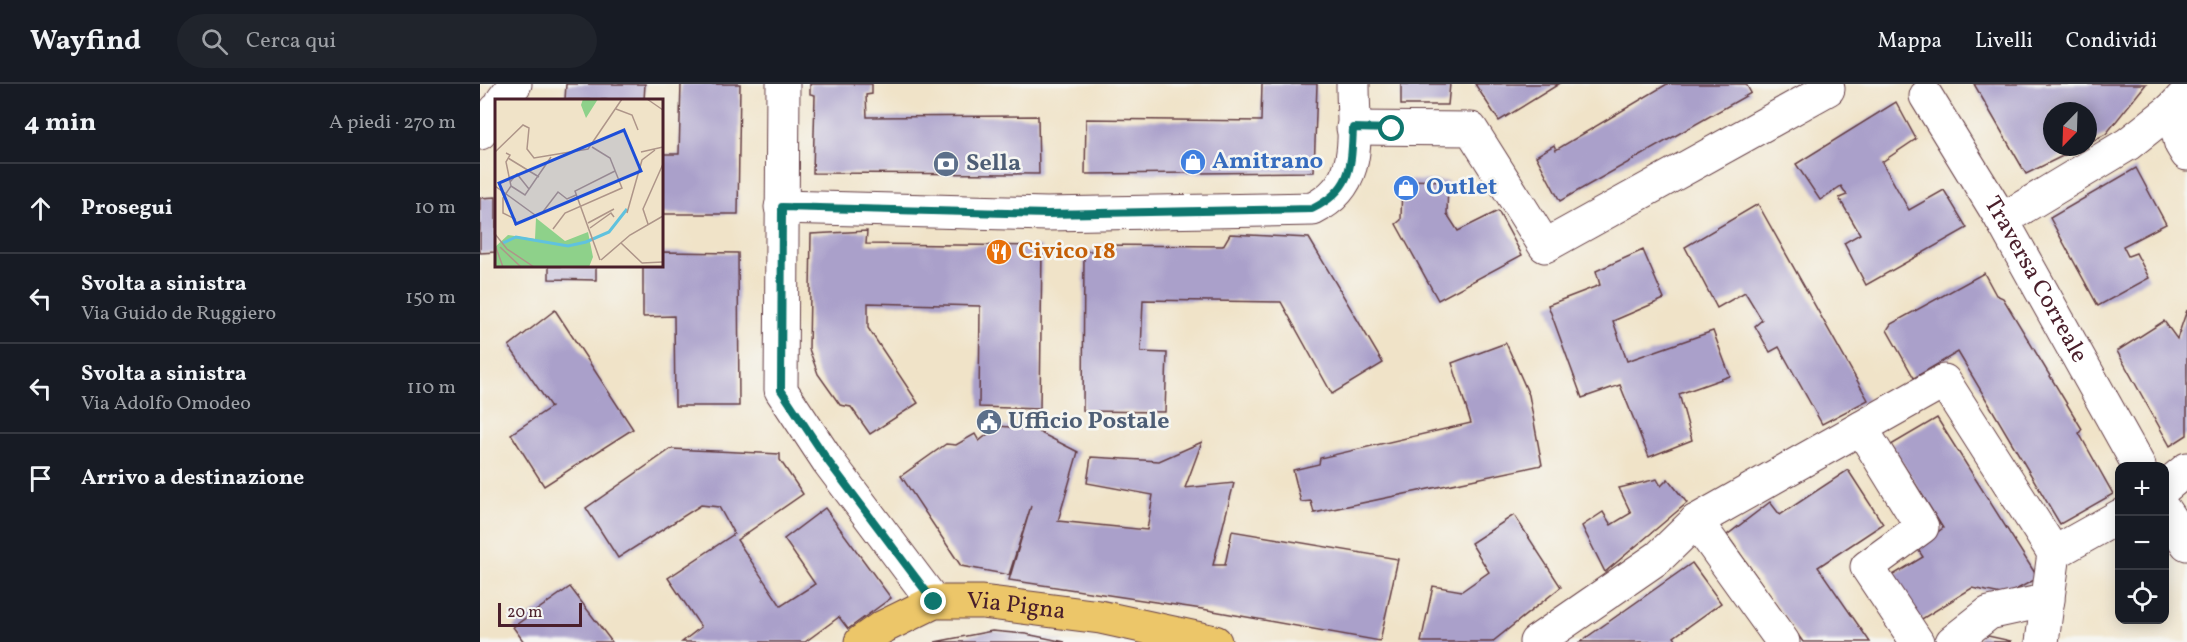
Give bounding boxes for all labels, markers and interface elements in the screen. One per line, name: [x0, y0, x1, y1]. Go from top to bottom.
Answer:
search box: [177, 14, 597, 68]
text: Wayfind: [30, 22, 141, 61]
icon: search: [198, 25, 231, 58]
text: Cerca qui: [246, 26, 336, 57]
text: Mappa: [1877, 27, 1942, 56]
text: Livelli: [1975, 27, 2033, 56]
text: Condividi: [2066, 27, 2157, 56]
inset map: [495, 99, 663, 267]
north arrow: [2043, 102, 2097, 156]
text: 4 min: [24, 105, 96, 141]
text: A piedi · 270 m: [329, 109, 456, 137]
route start: [1378, 115, 1404, 141]
place label: Amitrano: [1212, 145, 1323, 179]
place label: Sella: [966, 147, 1021, 181]
shop icon: Amitrano: [1178, 147, 1208, 177]
bank icon: Sella: [931, 149, 961, 179]
place label: Outlet: [1426, 171, 1497, 205]
shop icon: Outlet: [1391, 173, 1421, 203]
street label: Traversa Correale: [1975, 190, 2095, 369]
icon: ahead: [24, 192, 57, 225]
text: Prosegui: [81, 193, 173, 224]
text: 10 m: [415, 194, 456, 222]
place label: Civico 18: [1018, 235, 1116, 269]
restaurant icon: Civico 18: [984, 237, 1014, 267]
text: Svolta a sinistra: [81, 269, 247, 300]
icon: left: [24, 282, 57, 315]
text: 150 m: [405, 284, 456, 312]
text: Via Guido de Ruggiero: [81, 300, 276, 328]
text: Svolta a sinistra: [81, 359, 247, 390]
icon: left: [24, 372, 57, 405]
text: 110 m: [407, 374, 456, 402]
text: Via Adolfo Omodeo: [81, 390, 251, 418]
place label: Ufficio Postale: [1008, 405, 1170, 439]
public building icon: Ufficio Postale: [974, 407, 1004, 437]
icon: arrive: [24, 462, 57, 495]
map controls: [2115, 462, 2169, 624]
button: +: [2115, 462, 2169, 516]
text: Arrivo a destinazione: [81, 463, 304, 494]
button: −: [2115, 516, 2169, 570]
button: locate: [2115, 570, 2169, 624]
street label: Via Pigna: [967, 585, 1068, 629]
route end: [920, 588, 946, 614]
scale bar: [498, 600, 582, 628]
text: 20 m: [507, 602, 542, 624]

